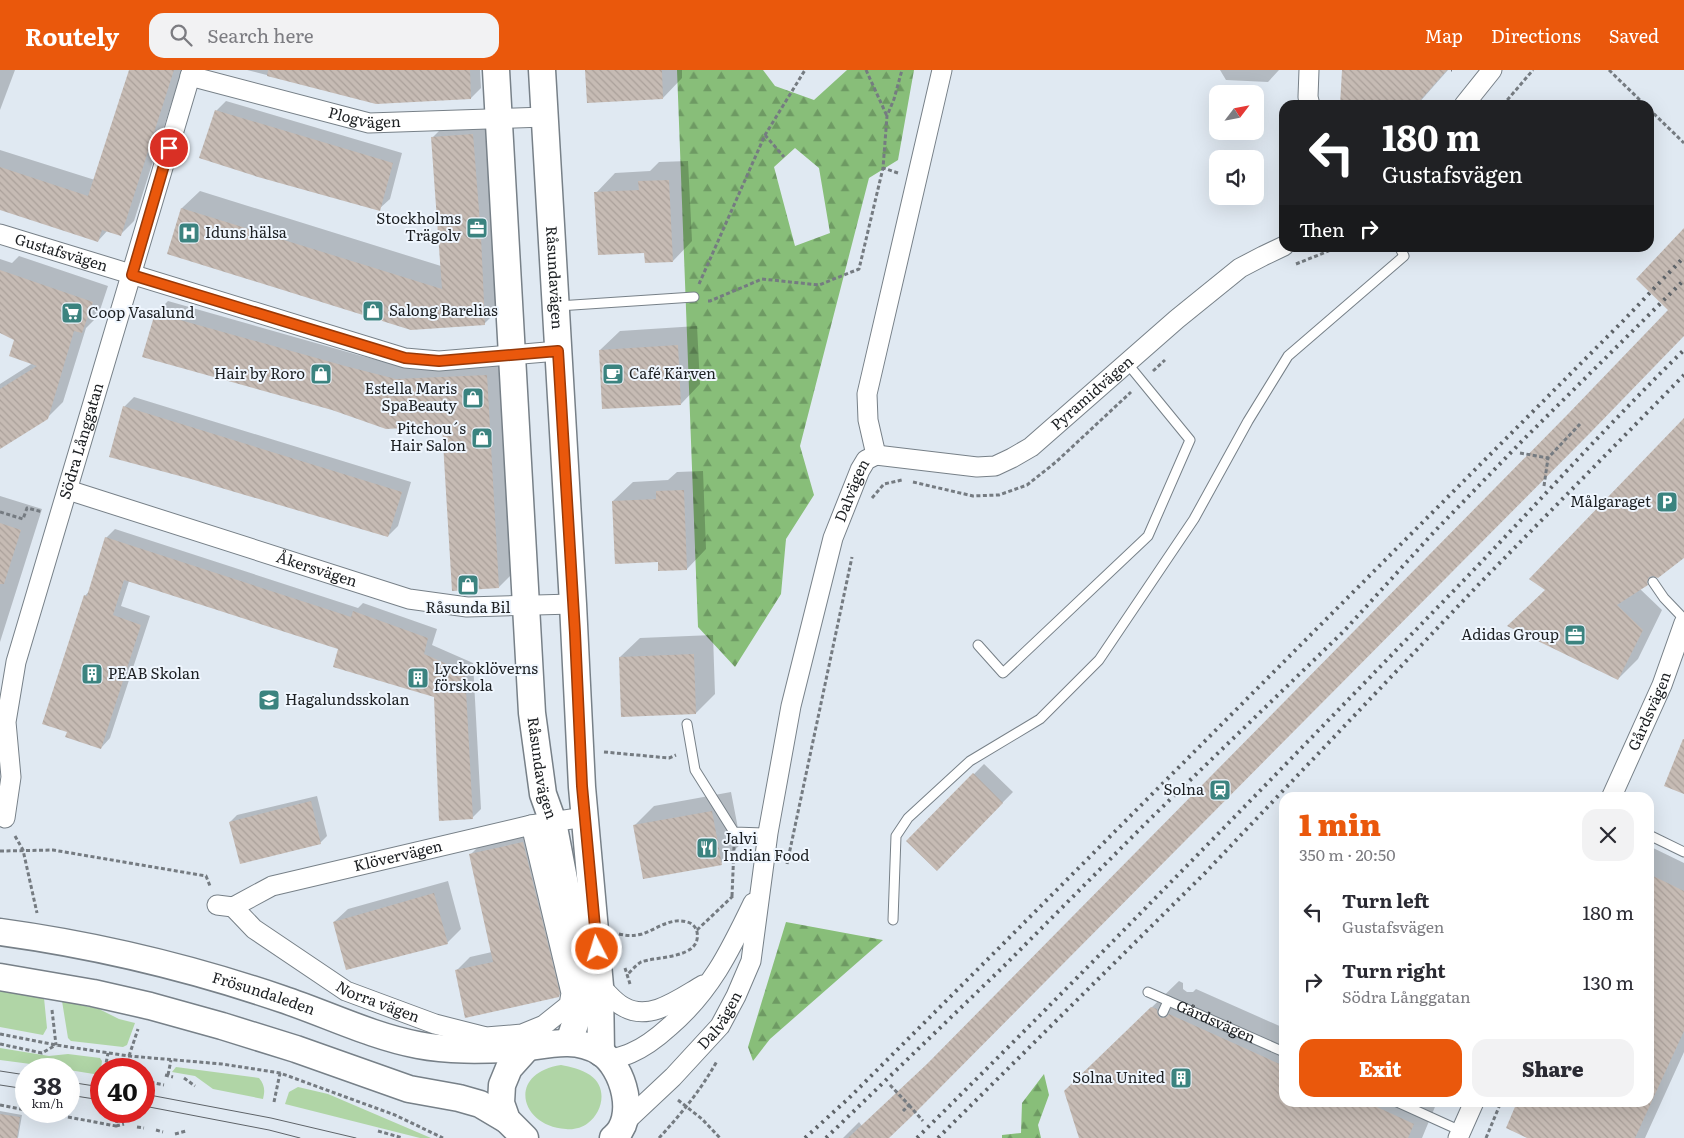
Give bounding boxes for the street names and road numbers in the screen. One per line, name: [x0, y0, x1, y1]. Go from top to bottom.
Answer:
street label: Plogvägen: [326, 100, 401, 133]
street label: Råsundavägen: [541, 225, 570, 330]
street label: Gustafsvägen: [12, 226, 111, 276]
street label: Pyramidvägen: [1045, 349, 1138, 435]
street label: Södra Långgatan: [52, 379, 108, 502]
street label: Dalvägen: [827, 454, 874, 525]
street label: Åkersvägen: [274, 544, 361, 592]
street label: Gårdsvägen: [1621, 668, 1676, 754]
street label: Råsundavägen: [523, 715, 564, 822]
street label: Klövervägen: [351, 833, 445, 876]
street label: Frösundaleden: [210, 965, 319, 1020]
street label: Norra vägen: [332, 974, 423, 1027]
street label: Dalvägen: [691, 987, 747, 1054]
street label: Gårdsvägen: [1173, 993, 1260, 1048]

